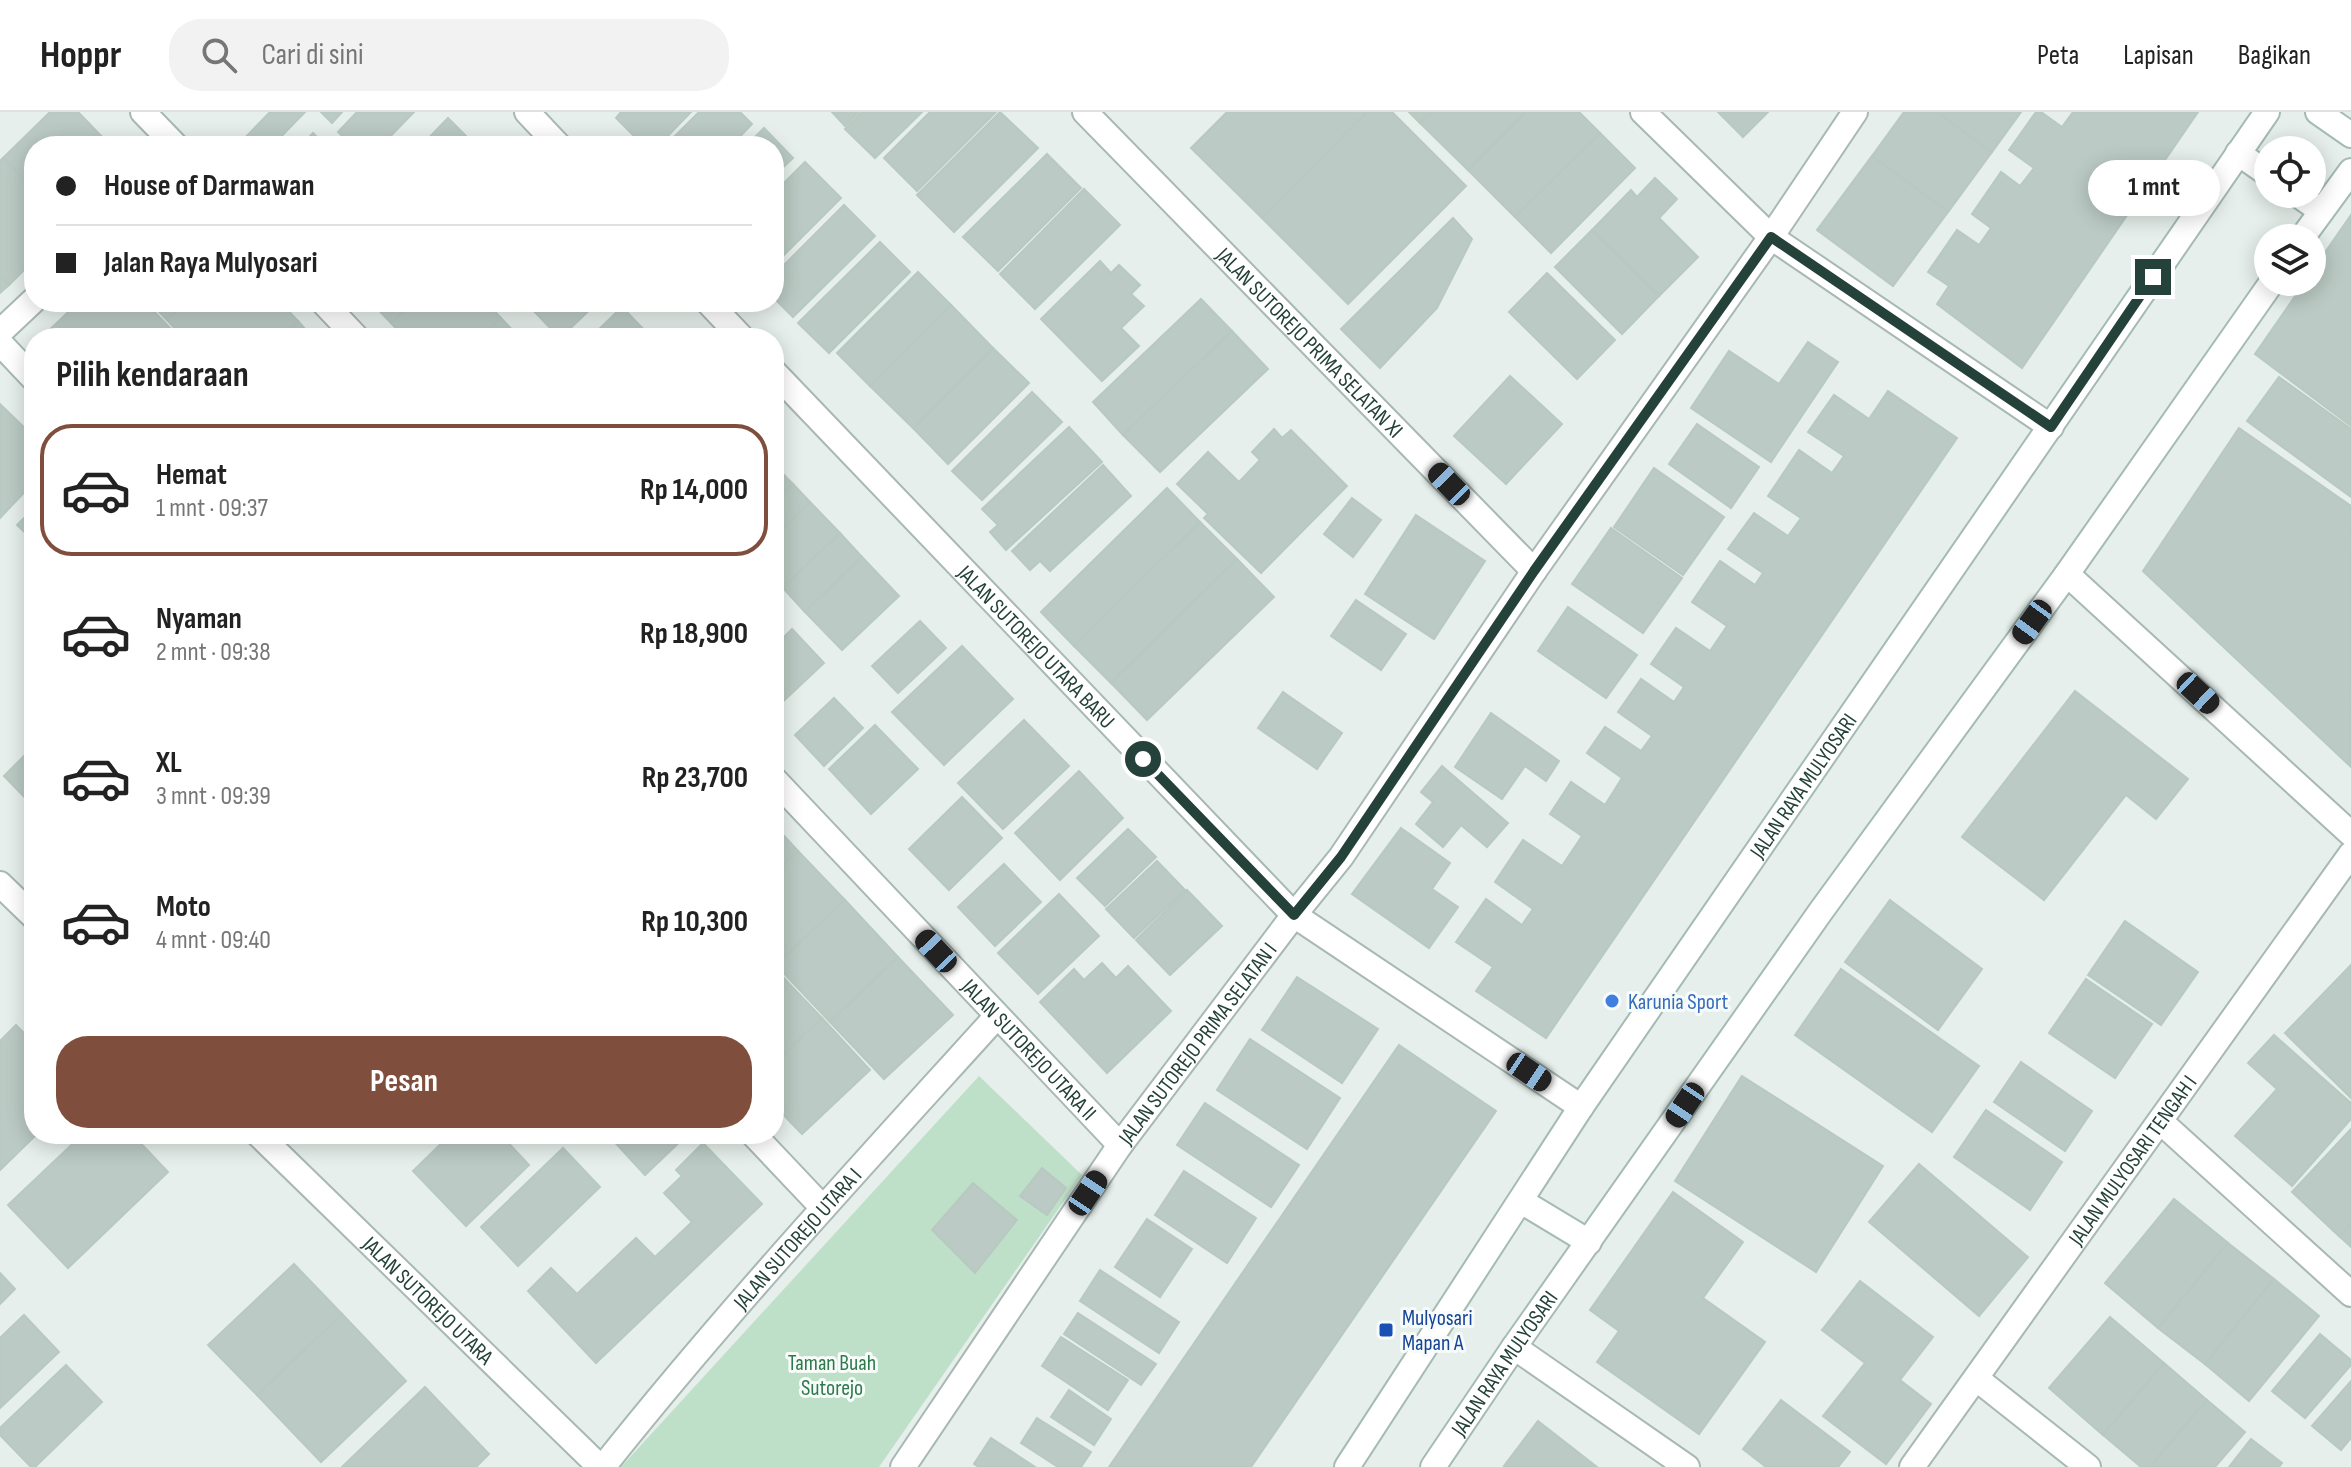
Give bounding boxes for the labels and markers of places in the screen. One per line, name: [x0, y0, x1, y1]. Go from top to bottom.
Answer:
place label: Karunia Sport: [1628, 989, 1729, 1016]
marker: Karunia Sport: [1603, 992, 1621, 1010]
place label: Mulyosari Mapan A: [1402, 1305, 1473, 1357]
marker: Mulyosari Mapan A: [1377, 1321, 1395, 1339]

